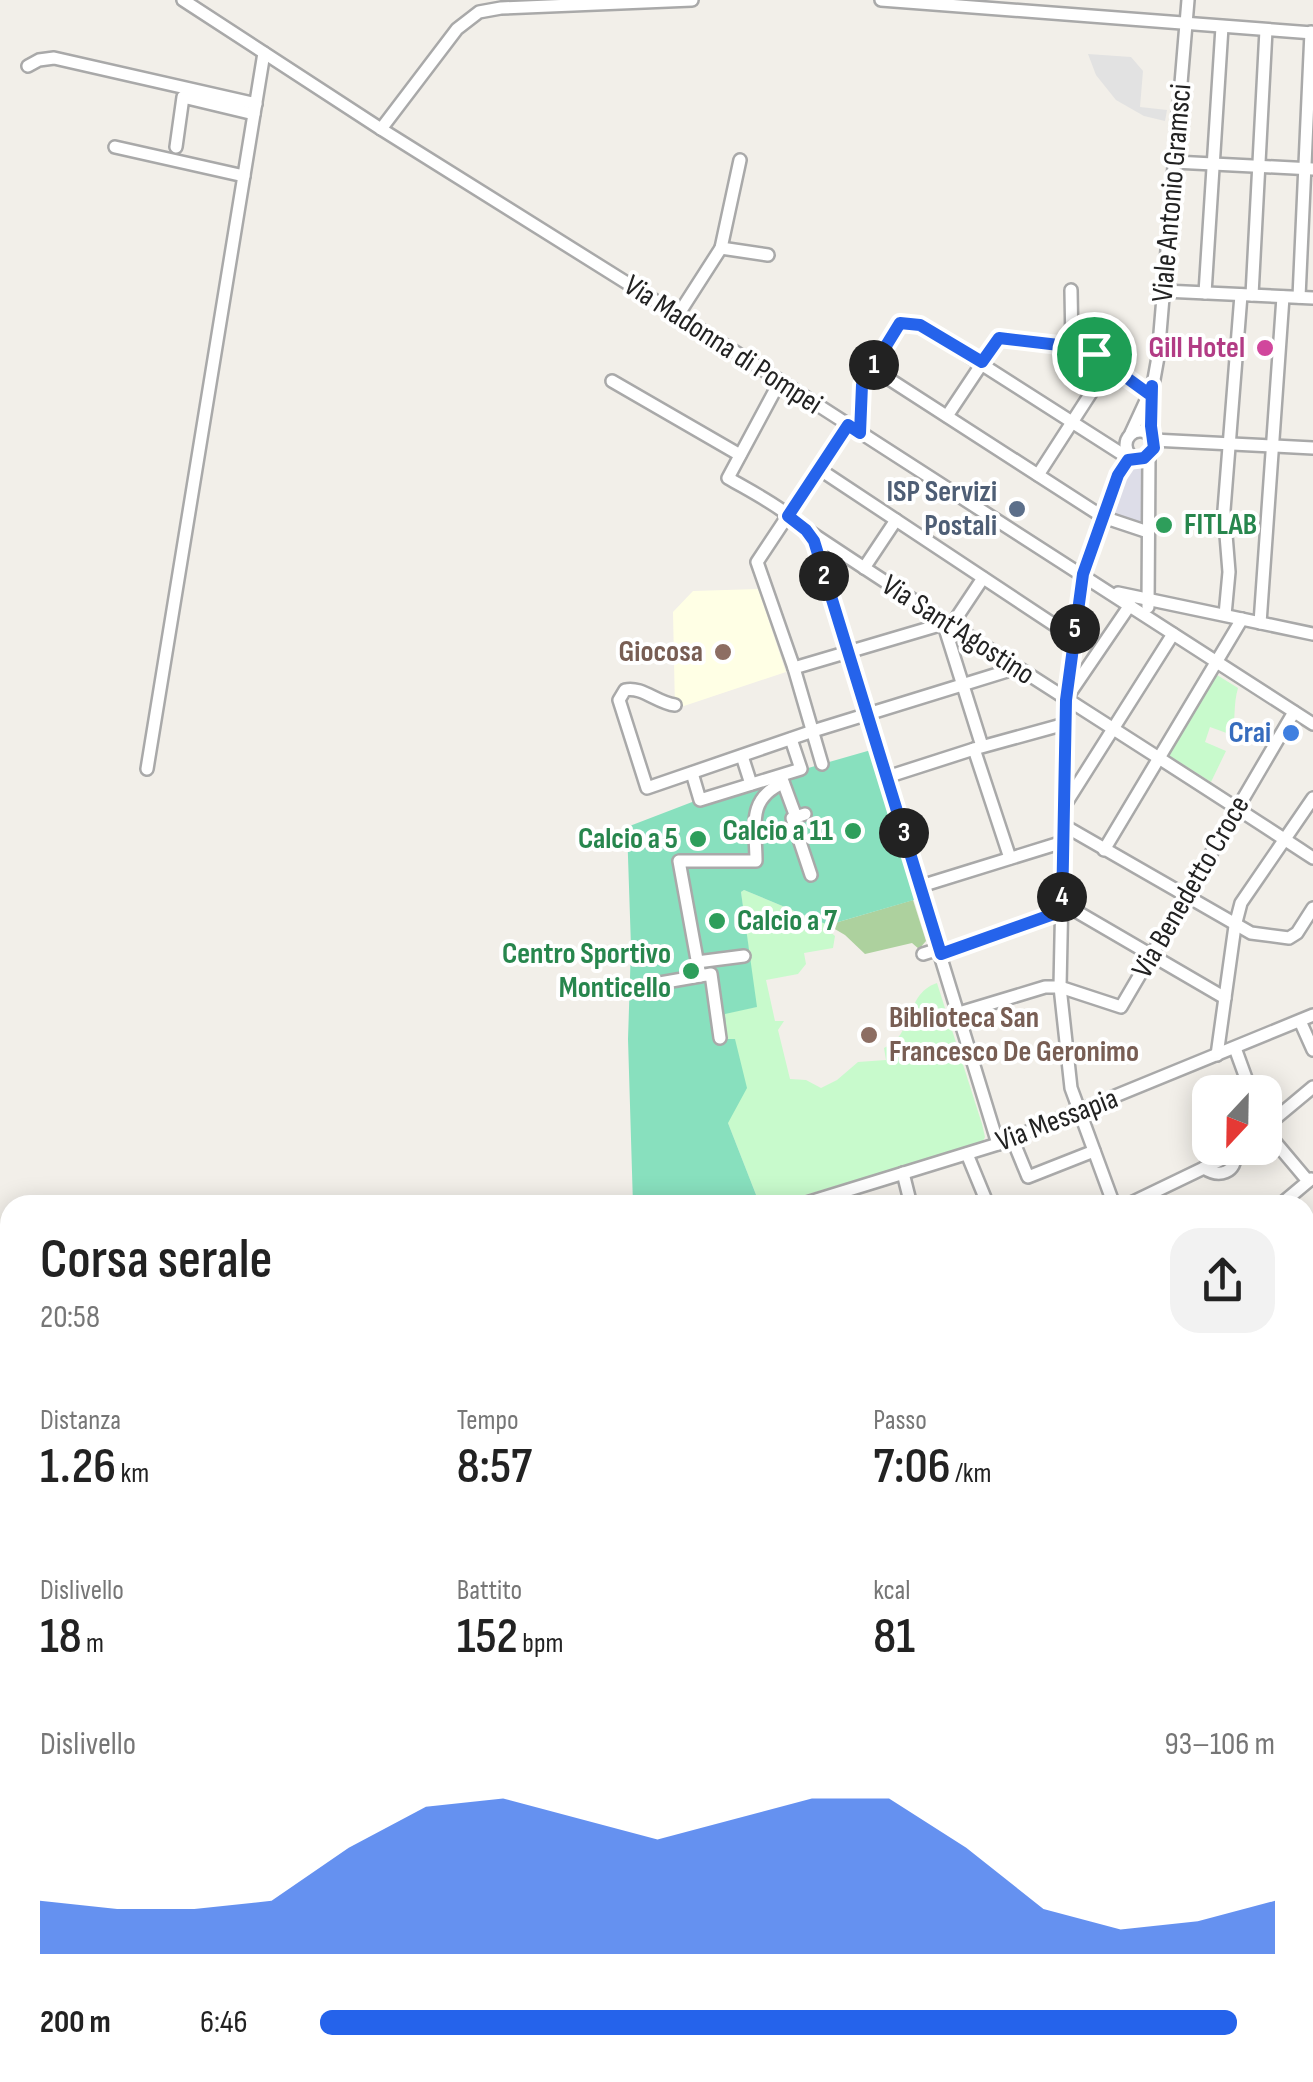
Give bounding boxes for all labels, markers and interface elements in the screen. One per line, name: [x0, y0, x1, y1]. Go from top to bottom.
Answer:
street label: Viale Antonio Gramsci: [1145, 82, 1199, 304]
street label: Via Madonna di Pompei: [617, 268, 829, 422]
pin: [1052, 312, 1137, 397]
icon: arrive: [1067, 327, 1122, 382]
place label: Gill Hotel: [1149, 330, 1245, 366]
marker: Gill Hotel: [1254, 337, 1276, 359]
pin: 1: [849, 340, 899, 390]
text: 1: [869, 348, 879, 381]
place label: ISP Servizi Postali: [886, 474, 997, 544]
marker: ISP Servizi Postali: [1006, 498, 1028, 520]
place label: FITLAB: [1184, 507, 1257, 543]
marker: FITLAB: [1153, 514, 1175, 536]
pin: 2: [799, 551, 849, 601]
text: 2: [818, 559, 830, 592]
street label: Via Sant'Agostino: [875, 567, 1041, 693]
pin: 5: [1050, 604, 1100, 654]
text: 5: [1069, 612, 1081, 645]
place label: Giocosa: [619, 634, 703, 670]
marker: Giocosa: [712, 641, 734, 663]
place label: Crai: [1228, 715, 1271, 751]
marker: Crai: [1280, 722, 1302, 744]
street label: Via Benedetto Croce: [1124, 789, 1258, 985]
pin: 3: [879, 808, 929, 858]
place label: Calcio a 11: [723, 813, 833, 849]
text: 3: [898, 816, 910, 849]
marker: Calcio a 11: [842, 820, 864, 842]
place label: Calcio a 5: [578, 821, 678, 857]
marker: Calcio a 5: [687, 828, 709, 850]
pin: 4: [1037, 872, 1087, 922]
text: 4: [1055, 880, 1069, 913]
place label: Calcio a 7: [737, 903, 838, 939]
marker: Calcio a 7: [706, 910, 728, 932]
place label: Centro Sportivo Monticello: [502, 936, 671, 1006]
marker: Centro Sportivo Monticello: [680, 960, 702, 982]
place label: Biblioteca San Francesco De Geronimo: [889, 1000, 1139, 1070]
marker: Biblioteca San Francesco De Geronimo: [858, 1024, 880, 1046]
north arrow: [1192, 1075, 1282, 1165]
map controls: [1192, 1075, 1282, 1165]
street label: Via Messapia: [991, 1080, 1123, 1160]
text: Corsa serale: [40, 1227, 272, 1294]
button: share: [1170, 1228, 1275, 1333]
text: 20:58: [40, 1298, 100, 1337]
text: Distanza: [40, 1404, 121, 1437]
text: Tempo: [457, 1404, 519, 1437]
text: Passo: [873, 1404, 927, 1437]
text: 1.26: [40, 1437, 116, 1497]
text: 8:57: [457, 1437, 532, 1497]
text: 7:06: [873, 1437, 951, 1497]
text: km: [116, 1457, 149, 1490]
text: /km: [951, 1457, 991, 1490]
text: Dislivello: [40, 1574, 124, 1607]
text: Battito: [457, 1574, 522, 1607]
text: kcal: [873, 1574, 910, 1607]
text: 18: [40, 1607, 82, 1667]
text: 152: [457, 1607, 518, 1667]
text: 81: [873, 1607, 915, 1667]
text: m: [82, 1627, 104, 1660]
text: bpm: [518, 1627, 564, 1660]
text: Dislivello: [40, 1725, 136, 1764]
text: 93–106 m: [1164, 1725, 1275, 1764]
text: 200 m: [40, 2003, 111, 2042]
text: 6:46: [200, 2003, 247, 2042]

